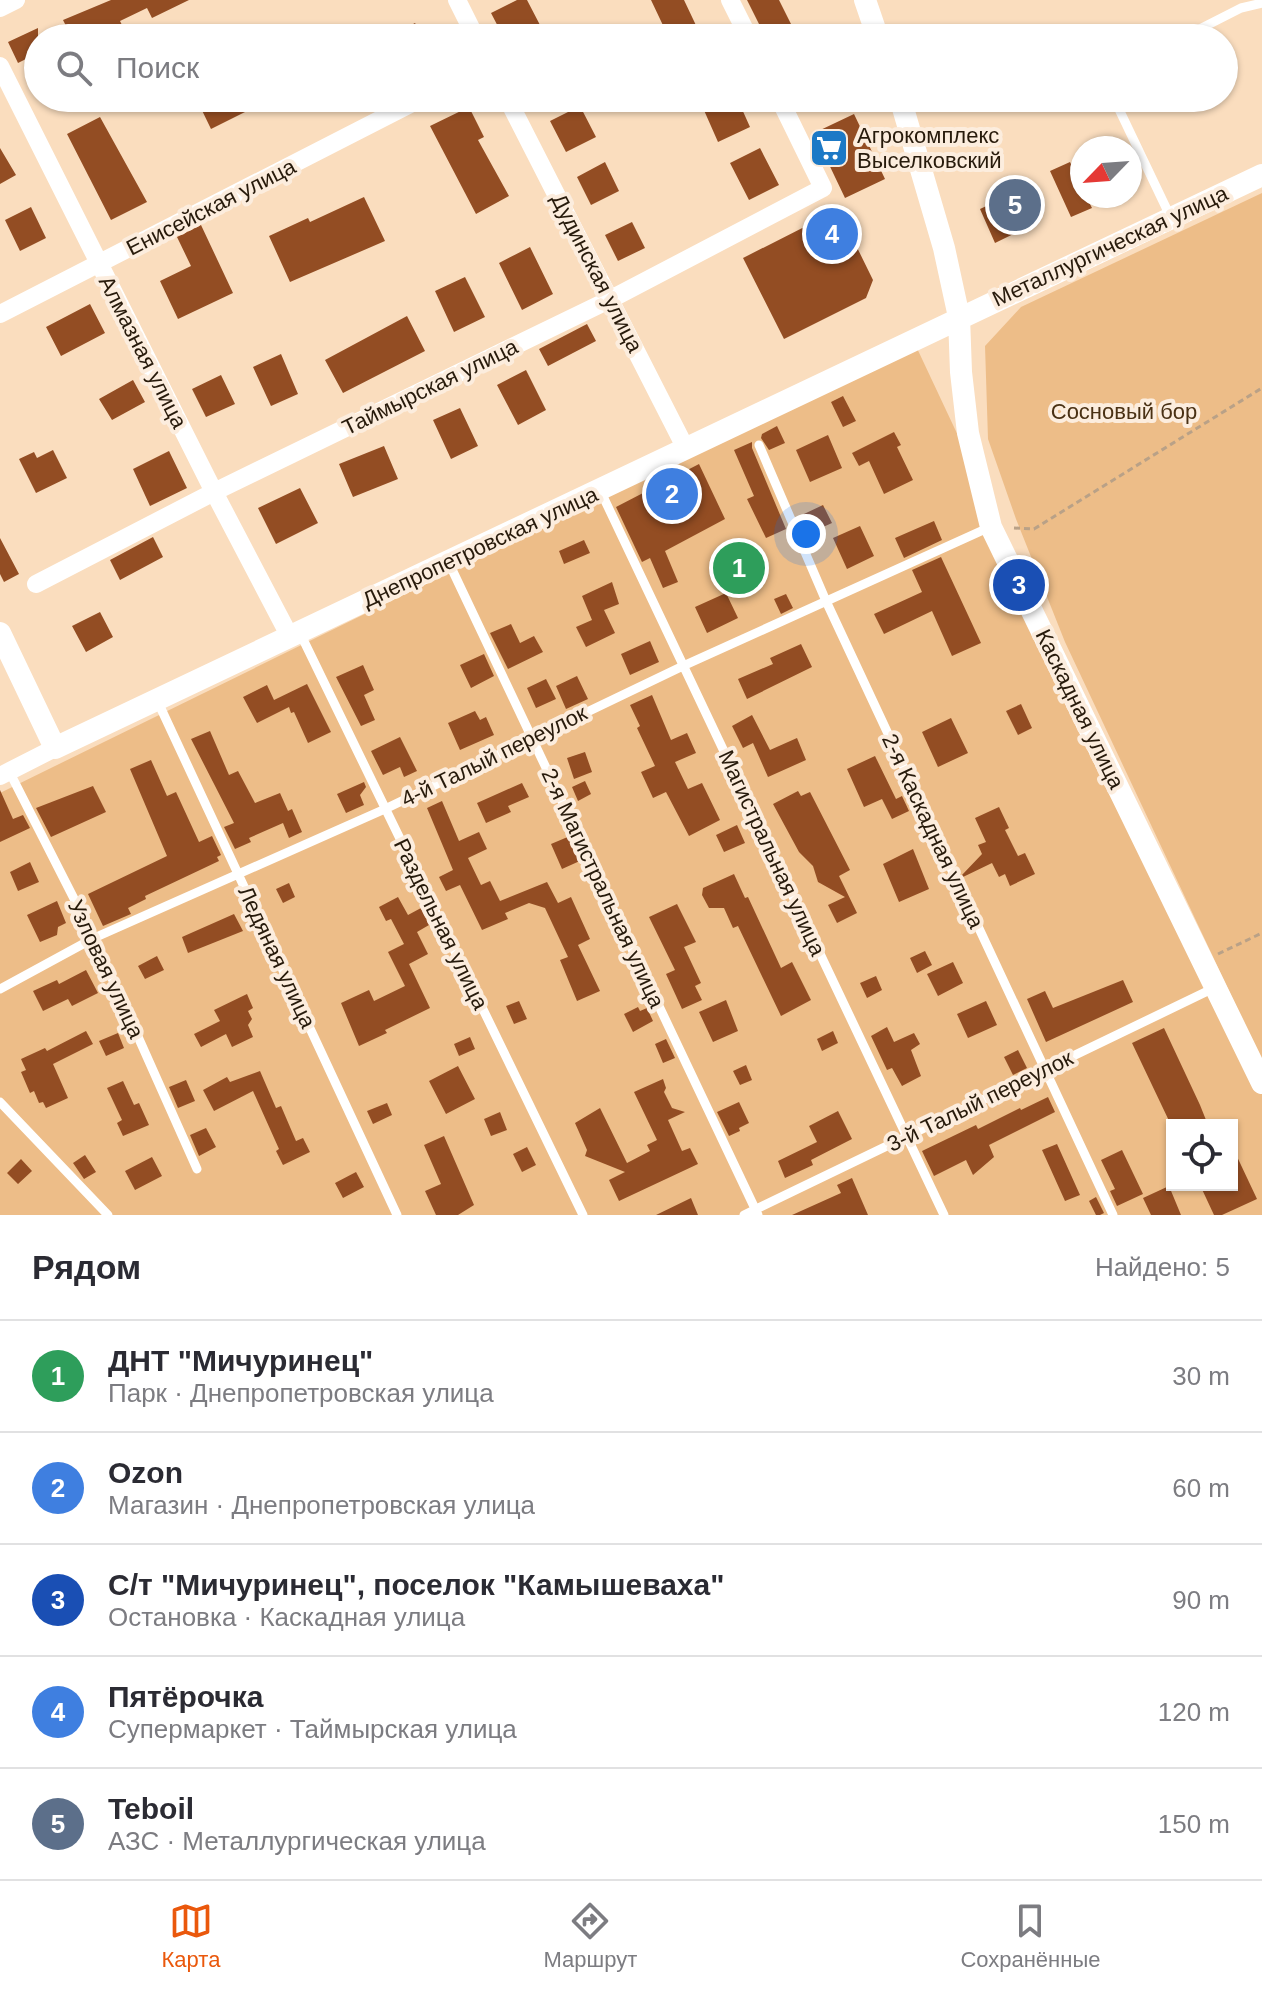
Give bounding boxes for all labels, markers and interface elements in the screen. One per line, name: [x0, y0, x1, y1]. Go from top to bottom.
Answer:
search box: [24, 24, 1238, 112]
icon: search: [52, 46, 96, 90]
text: Поиск: [116, 51, 199, 84]
place label: Агрокомплекс Выселковский: [857, 123, 1002, 173]
supermarket icon: Агрокомплекс Выселковский: [808, 127, 850, 169]
north arrow: [1070, 136, 1142, 208]
street label: Енисейская улица: [122, 153, 300, 260]
pin: 5: [989, 175, 1041, 235]
street label: Металлургическая улица: [988, 180, 1232, 312]
street label: Дудинская улица: [546, 189, 648, 357]
pin: 4: [806, 204, 858, 264]
street label: Алмазная улица: [94, 272, 193, 433]
street label: Таймырская улица: [338, 333, 522, 440]
park label: Сосновый бор: [1051, 399, 1197, 424]
pin: 2: [646, 464, 698, 524]
street label: Днепропетровская улица: [358, 481, 602, 613]
your location: [786, 514, 826, 554]
pin: 1: [713, 538, 765, 598]
pin: 3: [993, 555, 1045, 615]
street label: Каскадная улица: [1031, 625, 1130, 793]
street label: 4-й Талый переулок: [397, 700, 591, 812]
street label: 2-я Каскадная улица: [877, 730, 989, 933]
street label: Магистральная улица: [713, 746, 831, 960]
street label: 2-я Магистральная улица: [536, 764, 670, 1012]
street label: Раздельная улица: [389, 834, 494, 1014]
street label: Ледяная улица: [233, 882, 321, 1033]
street label: Узловая улица: [63, 896, 149, 1043]
street label: 3-й Талый переулок: [883, 1045, 1077, 1157]
map controls: [1166, 1119, 1238, 1191]
button: locate: [1166, 1119, 1238, 1191]
text: Рядом: [32, 1248, 141, 1286]
text: Найдено: 5: [1095, 1252, 1230, 1282]
text: ДНТ "Мичуринец": [108, 1344, 373, 1377]
text: 1: [51, 1361, 65, 1391]
text: 30 m: [1172, 1361, 1230, 1391]
text: Парк · Днепропетровская улица: [108, 1378, 494, 1408]
text: Ozon: [108, 1456, 183, 1489]
text: 2: [51, 1473, 65, 1503]
text: 60 m: [1172, 1473, 1230, 1503]
text: Магазин · Днепропетровская улица: [108, 1490, 535, 1520]
text: С/т "Мичуринец", поселок "Камышеваха": [108, 1568, 724, 1601]
text: 3: [51, 1585, 65, 1615]
text: 90 m: [1172, 1585, 1230, 1615]
text: Остановка · Каскадная улица: [108, 1602, 465, 1632]
text: Пятёрочка: [108, 1680, 263, 1713]
text: 4: [51, 1697, 65, 1727]
text: 120 m: [1158, 1697, 1230, 1727]
text: Супермаркет · Таймырская улица: [108, 1714, 517, 1744]
text: Teboil: [108, 1792, 194, 1825]
text: 5: [51, 1809, 65, 1839]
text: 150 m: [1158, 1809, 1230, 1839]
text: АЗС · Металлургическая улица: [108, 1826, 486, 1856]
tab: Карта: [162, 1899, 220, 1973]
tab: Маршрут: [544, 1899, 637, 1973]
tab: Сохранённые: [960, 1899, 1100, 1973]

